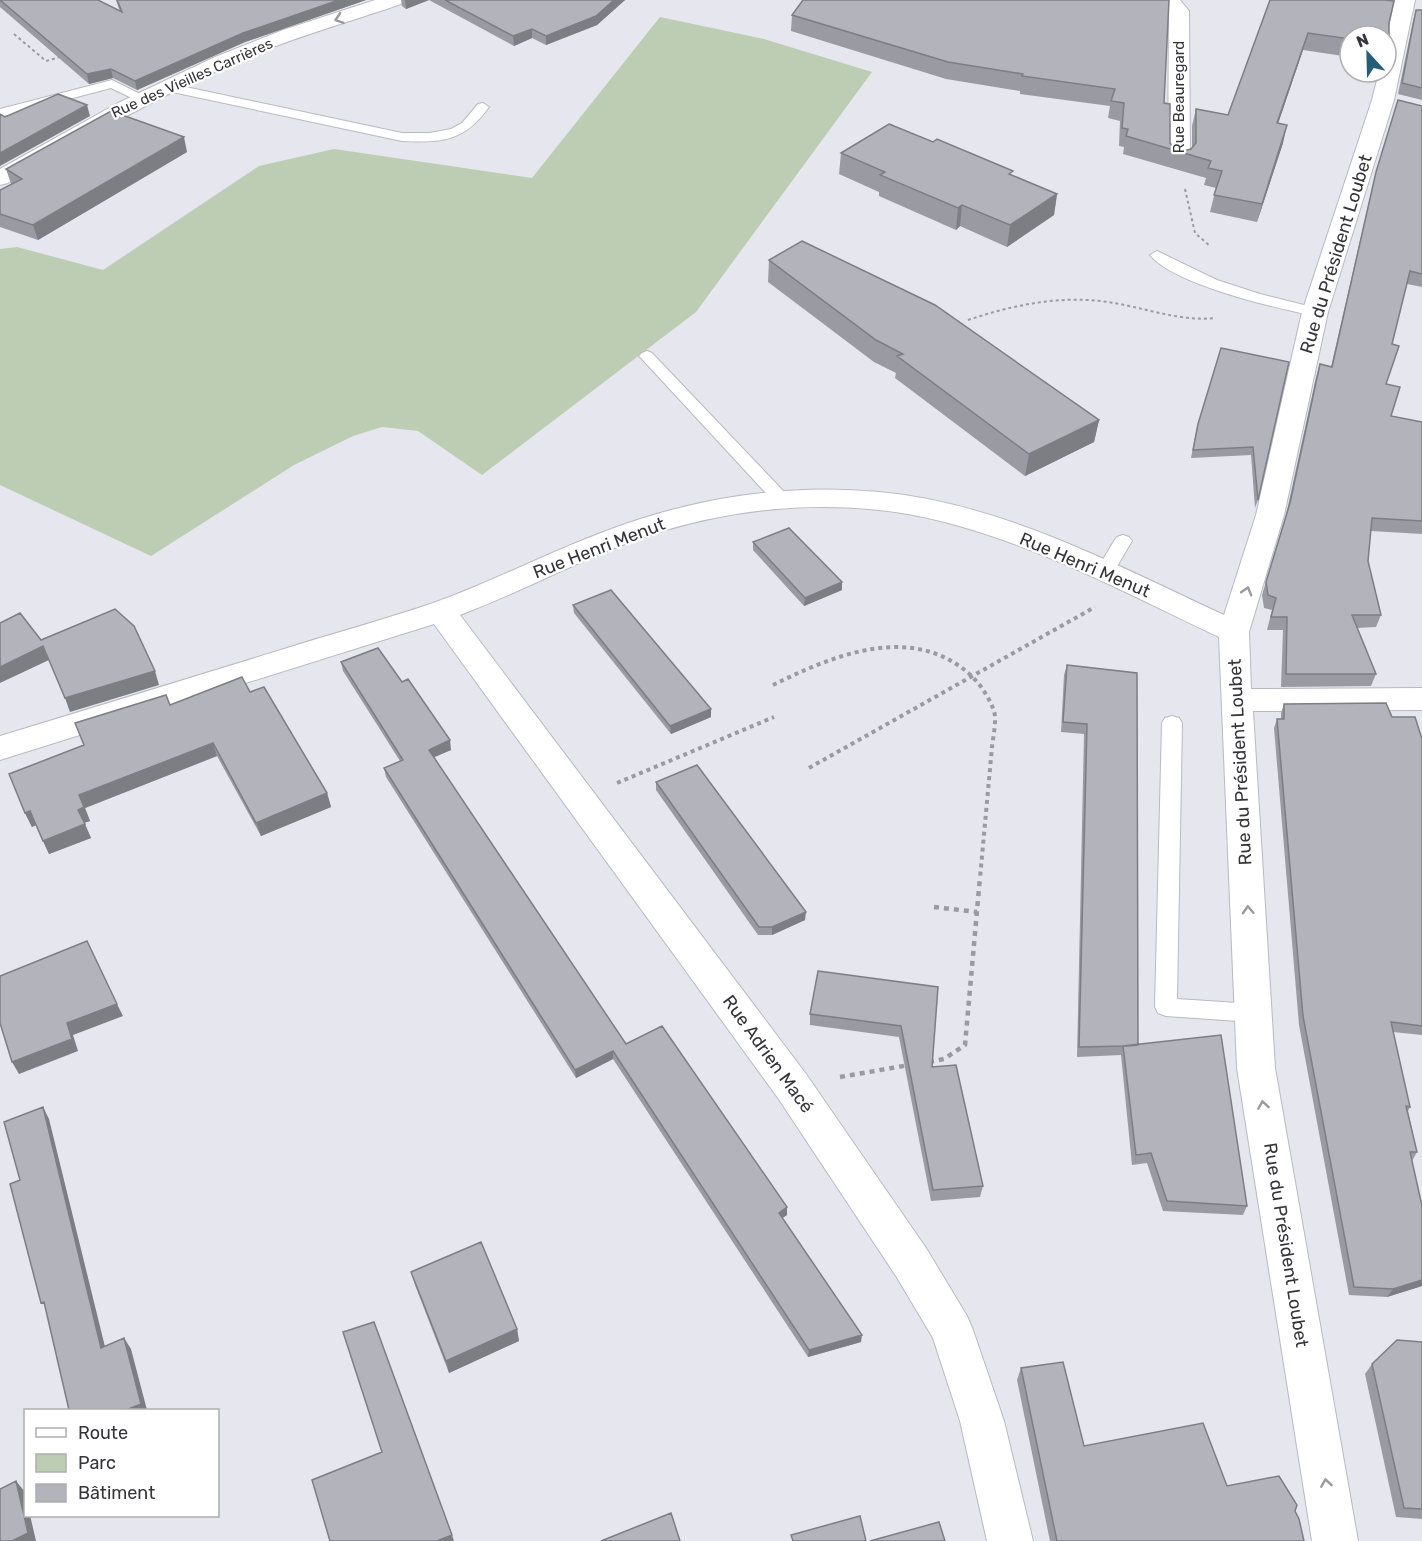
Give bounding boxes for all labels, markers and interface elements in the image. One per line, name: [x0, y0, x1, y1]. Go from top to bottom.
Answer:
one-way arrow: [334, 12, 345, 24]
north arrow: [1338, 24, 1398, 84]
text: N: [1354, 30, 1371, 52]
street label: Rue des Vieilles Carrières: [108, 34, 276, 122]
street label: Rue Beauregard: [1170, 41, 1188, 153]
street label: Rue du Président Loubet: [1295, 152, 1377, 356]
street label: Rue Henri Menut: [530, 513, 668, 583]
street label: Rue Henri Menut: [1016, 528, 1154, 602]
one-way arrow: [1239, 586, 1252, 597]
street label: Rue du Président Loubet: [1224, 658, 1256, 866]
one-way arrow: [1241, 906, 1254, 915]
street label: Rue Adrien Macé: [718, 991, 818, 1117]
one-way arrow: [1257, 1100, 1269, 1109]
street label: Rue du Président Loubet: [1259, 1141, 1313, 1349]
legend: [24, 1409, 219, 1517]
text: Route: [78, 1422, 128, 1444]
text: Parc: [78, 1452, 116, 1474]
one-way arrow: [1320, 1479, 1332, 1488]
text: Bâtiment: [78, 1482, 155, 1504]

